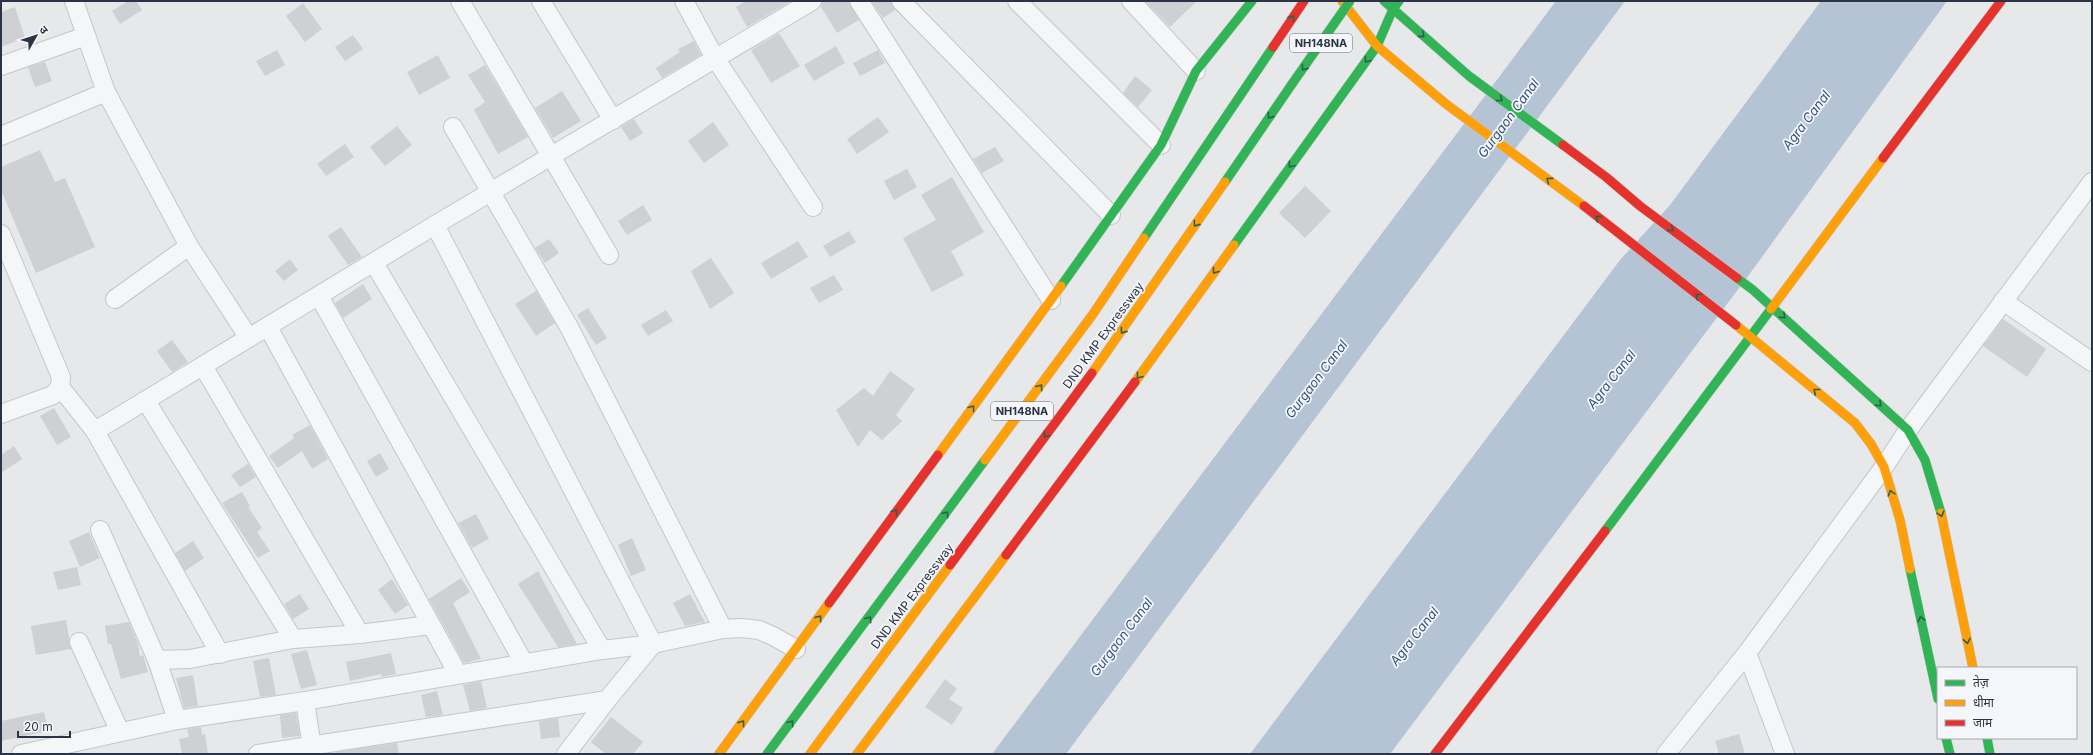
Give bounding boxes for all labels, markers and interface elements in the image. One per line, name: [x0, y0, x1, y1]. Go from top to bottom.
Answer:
one-way arrow: [1287, 15, 1295, 22]
north arrow: [16, 16, 56, 56]
text: उ: [36, 23, 52, 37]
one-way arrow: [1417, 30, 1425, 37]
road number: NH148NA: [1290, 34, 1352, 52]
one-way arrow: [1365, 55, 1372, 62]
one-way arrow: [1302, 63, 1309, 70]
water label: Gurgaon Canal: [1474, 75, 1542, 161]
water label: Agra Canal: [1778, 87, 1834, 153]
one-way arrow: [1496, 94, 1503, 101]
one-way arrow: [1268, 112, 1275, 119]
one-way arrow: [1288, 161, 1296, 168]
one-way arrow: [1546, 177, 1553, 185]
one-way arrow: [1595, 216, 1603, 223]
one-way arrow: [1194, 219, 1201, 226]
one-way arrow: [1667, 225, 1674, 232]
one-way arrow: [1213, 266, 1220, 273]
street label: DND KMP Expressway: [1059, 279, 1147, 391]
one-way arrow: [1695, 293, 1702, 300]
one-way arrow: [1778, 311, 1786, 319]
one-way arrow: [1121, 326, 1128, 333]
water label: Gurgaon Canal: [1281, 336, 1351, 421]
water label: Agra Canal: [1583, 346, 1639, 412]
one-way arrow: [1137, 372, 1144, 379]
one-way arrow: [1035, 384, 1042, 391]
one-way arrow: [1814, 388, 1821, 395]
one-way arrow: [1874, 399, 1882, 407]
road number: NH148NA: [991, 402, 1053, 420]
one-way arrow: [967, 405, 974, 412]
one-way arrow: [1044, 431, 1051, 438]
one-way arrow: [1888, 490, 1896, 497]
one-way arrow: [890, 510, 897, 517]
one-way arrow: [1936, 510, 1945, 517]
one-way arrow: [941, 512, 948, 519]
street label: DND KMP Expressway: [868, 540, 957, 652]
water label: Gurgaon Canal: [1086, 594, 1156, 679]
water label: Agra Canal: [1386, 603, 1442, 669]
one-way arrow: [814, 615, 821, 622]
one-way arrow: [864, 616, 871, 623]
one-way arrow: [1918, 616, 1926, 623]
one-way arrow: [1963, 638, 1971, 644]
legend: [1937, 667, 2077, 739]
text: तेज़: [1973, 675, 1990, 690]
text: धीमा: [1973, 695, 1995, 710]
scale bar: [18, 713, 70, 739]
text: जाम: [1973, 715, 1993, 730]
text: 20 m: [24, 719, 53, 734]
one-way arrow: [737, 720, 744, 727]
one-way arrow: [786, 720, 793, 727]

